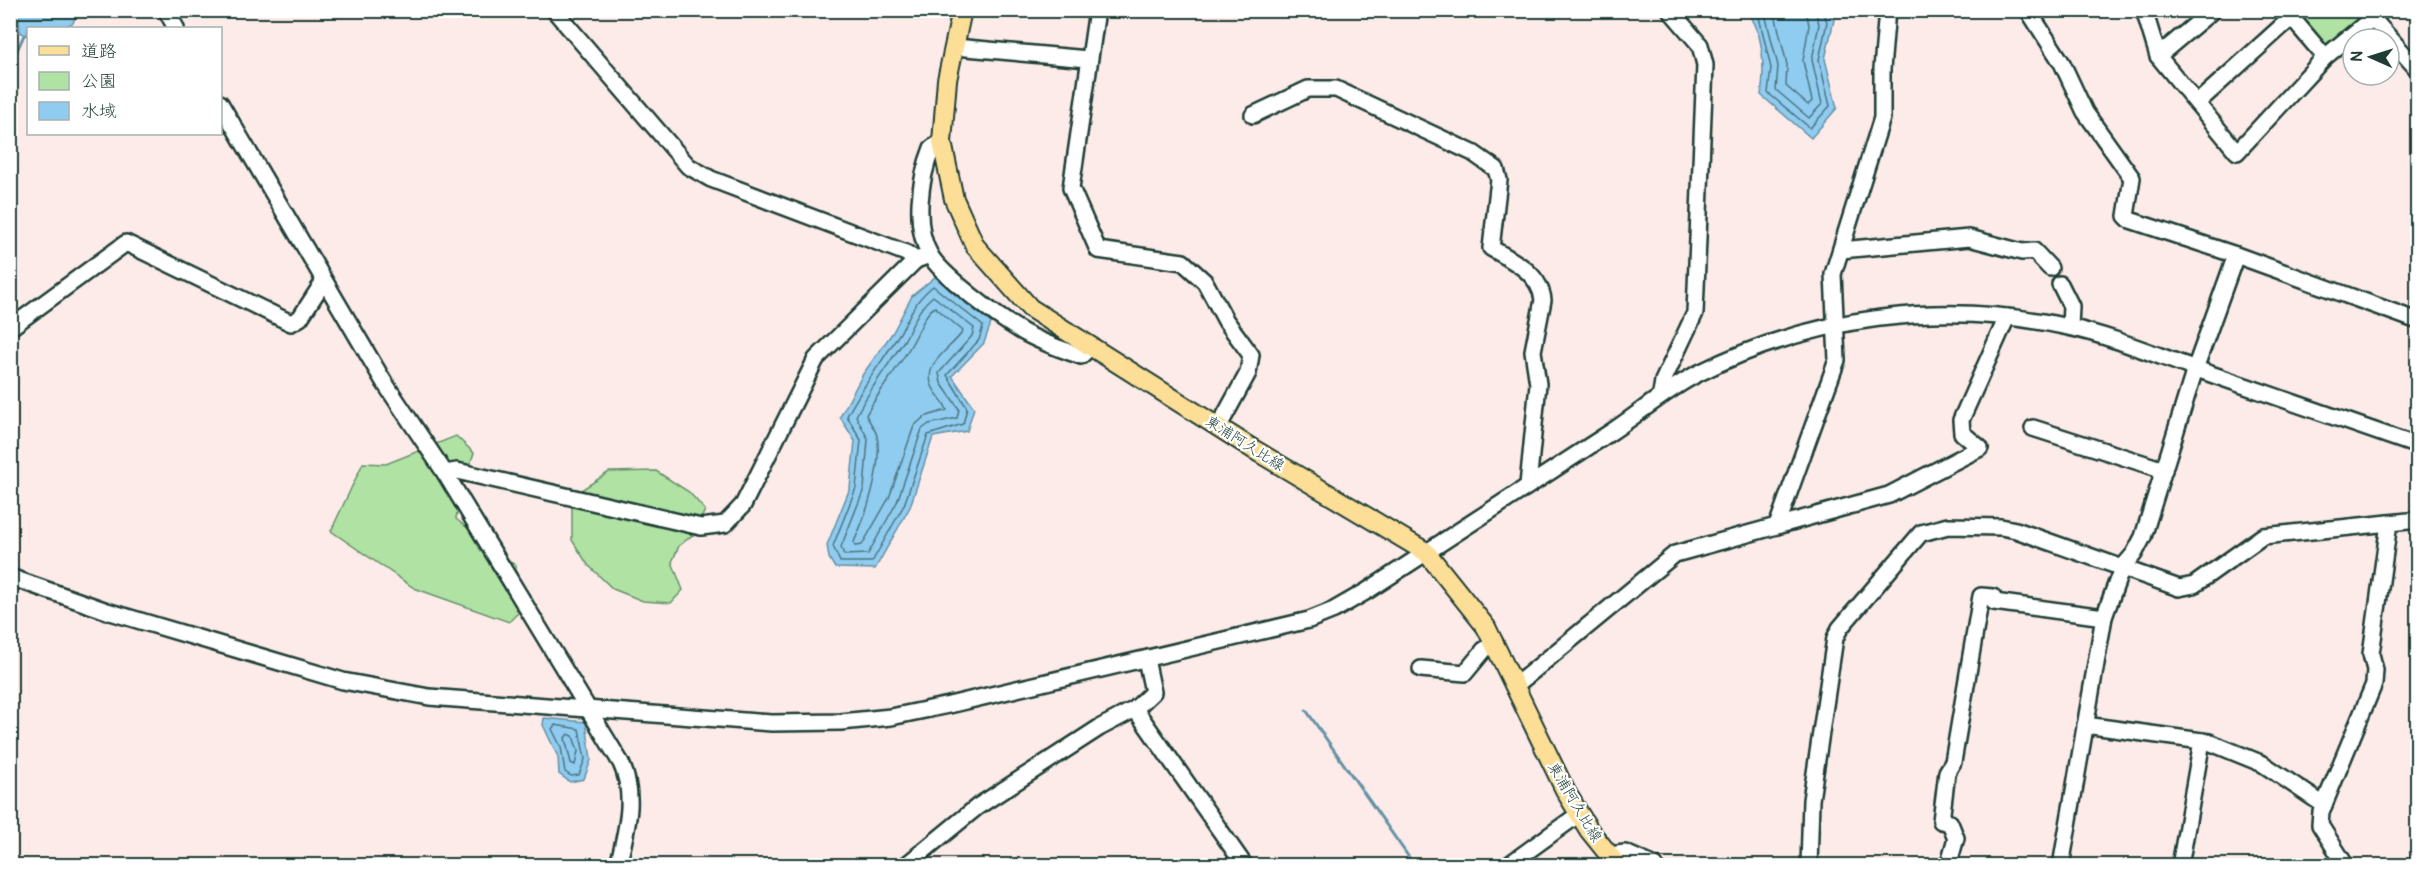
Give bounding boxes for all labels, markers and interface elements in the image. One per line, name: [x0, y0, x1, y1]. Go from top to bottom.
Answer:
legend: [27, 27, 222, 135]
north arrow: [2341, 27, 2401, 87]
text: 道路: [81, 40, 117, 63]
text: N: [2347, 50, 2367, 62]
text: 公園: [81, 70, 117, 93]
text: 水域: [81, 100, 117, 123]
street label: 東浦阿久比線: [1202, 412, 1288, 475]
street label: 東浦阿久比線: [1543, 759, 1606, 846]

